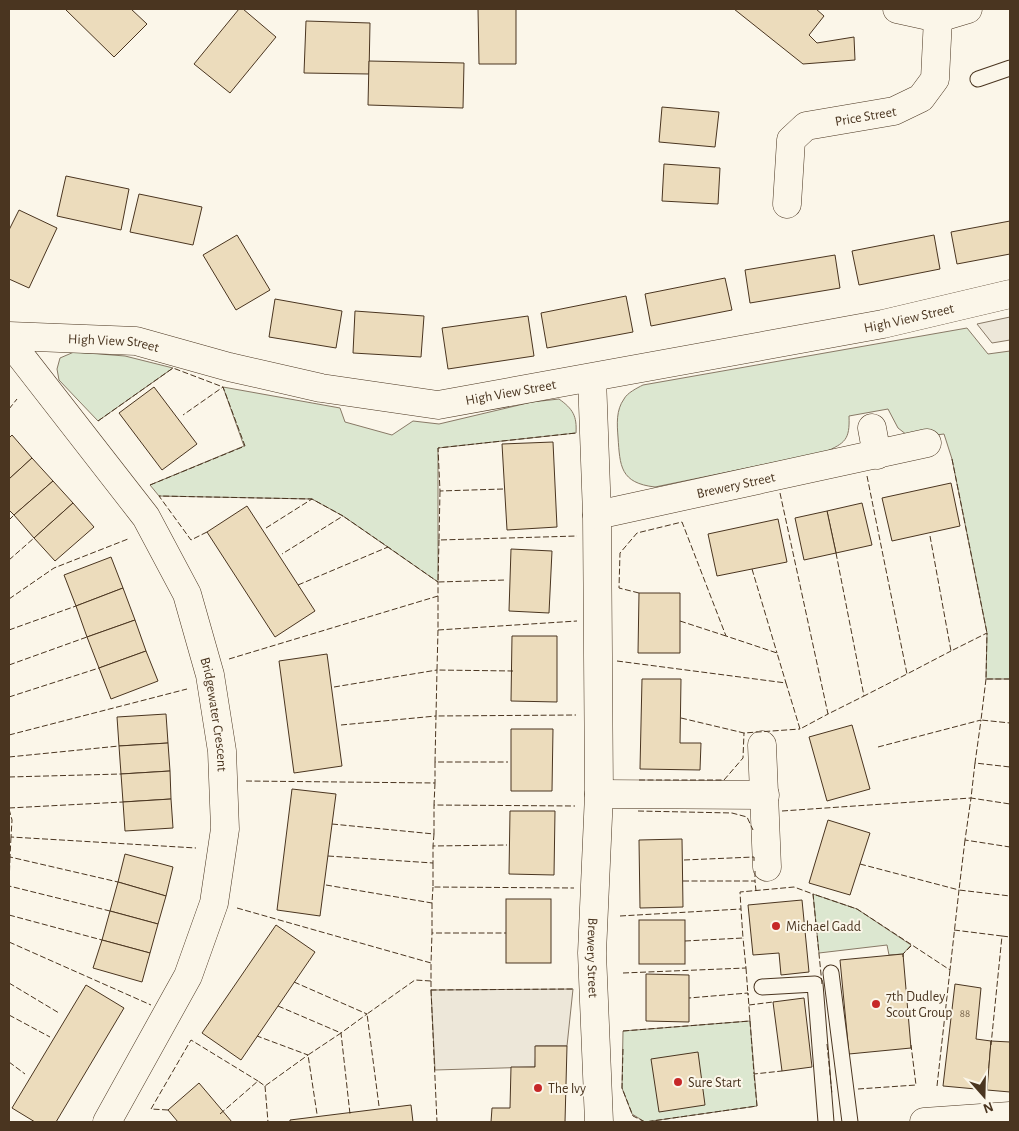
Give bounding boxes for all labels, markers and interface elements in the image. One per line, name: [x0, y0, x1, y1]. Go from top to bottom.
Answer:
street label: Price Street: [834, 105, 898, 129]
street label: High View Street: [863, 301, 956, 335]
street label: High View Street: [68, 332, 161, 355]
street label: High View Street: [464, 378, 558, 408]
street label: Brewery Street: [695, 470, 777, 501]
street label: Bridgewater Crescent: [197, 656, 229, 772]
street label: Brewery Street: [584, 917, 600, 999]
marker: Michael Gadd: [770, 920, 782, 932]
place label: Michael Gadd: [786, 920, 861, 934]
place label: 7th Dudley Scout Group: [886, 990, 952, 1020]
marker: 7th Dudley Scout Group: [870, 998, 882, 1010]
house number: 88: [960, 1008, 970, 1019]
north arrow: [959, 1071, 1009, 1121]
marker: Sure Start: [672, 1076, 684, 1088]
place label: Sure Start: [688, 1076, 742, 1090]
marker: The Ivy: [532, 1082, 544, 1094]
place label: The Ivy: [548, 1082, 586, 1096]
text: N: [981, 1099, 995, 1116]

